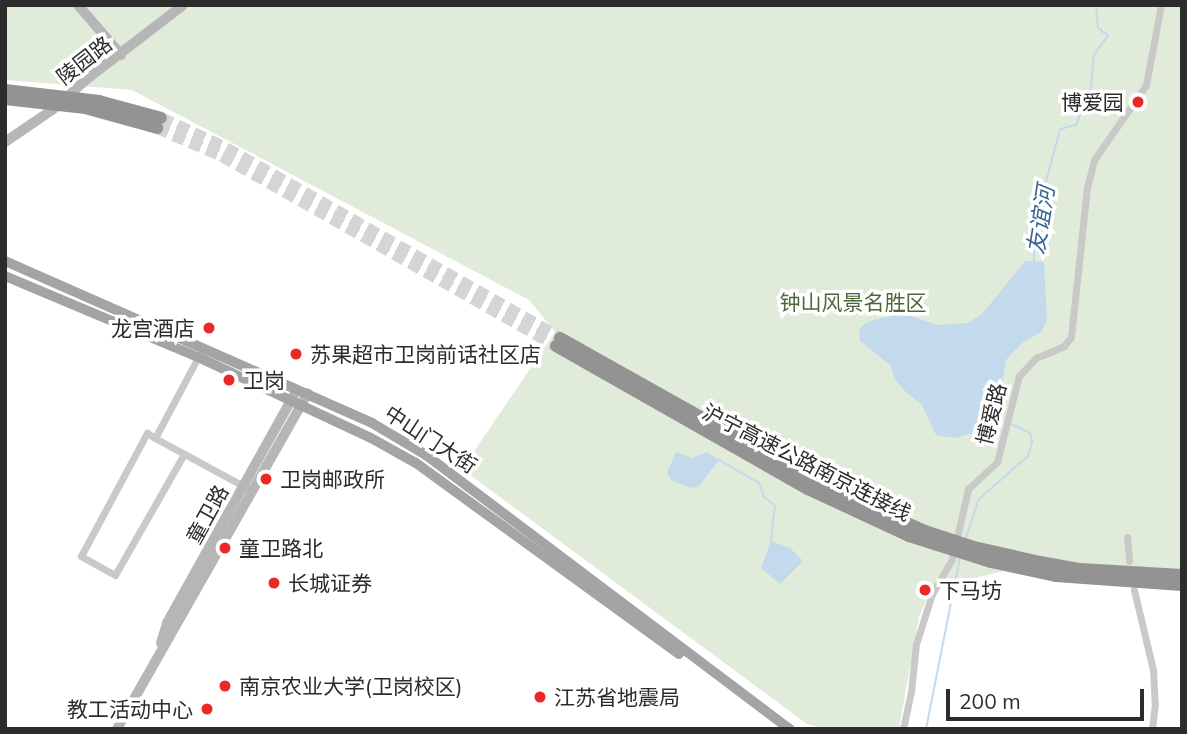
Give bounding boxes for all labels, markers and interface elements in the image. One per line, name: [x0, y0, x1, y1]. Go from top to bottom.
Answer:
street label: 陵园路: [51, 31, 117, 89]
place label: 博爱园: [1061, 89, 1124, 115]
marker: 博爱园: [1130, 94, 1146, 110]
water label: 友谊河: [1022, 184, 1060, 256]
park label: 钟山风景名胜区: [780, 289, 926, 315]
place label: 龙宫酒店: [111, 315, 195, 341]
marker: 龙宫酒店: [201, 320, 217, 336]
place label: 苏果超市卫岗前话社区店: [310, 341, 541, 367]
marker: 苏果超市卫岗前话社区店: [288, 346, 304, 362]
place label: 卫岗: [243, 367, 285, 393]
marker: 卫岗: [221, 372, 237, 388]
street label: 博爱路: [971, 380, 1011, 448]
street label: 沪宁高速公路南京连接线: [698, 398, 916, 526]
street label: 中山门大街: [380, 400, 482, 478]
place label: 卫岗邮政所: [280, 466, 385, 492]
marker: 卫岗邮政所: [258, 471, 274, 487]
street label: 童卫路: [181, 480, 233, 548]
place label: 童卫路北: [239, 535, 323, 561]
marker: 童卫路北: [217, 540, 233, 556]
place label: 长城证券: [288, 570, 372, 596]
marker: 长城证券: [266, 575, 282, 591]
place label: 下马坊: [939, 577, 1002, 603]
marker: 下马坊: [917, 582, 933, 598]
place label: 南京农业大学(卫岗校区): [239, 673, 462, 699]
scale bar: [949, 674, 1147, 718]
marker: 南京农业大学(卫岗校区): [217, 678, 233, 694]
place label: 江苏省地震局: [554, 684, 680, 710]
text: 200 m: [959, 688, 1021, 714]
marker: 江苏省地震局: [532, 689, 548, 705]
place label: 教工活动中心: [67, 696, 193, 722]
marker: 教工活动中心: [199, 701, 215, 717]

